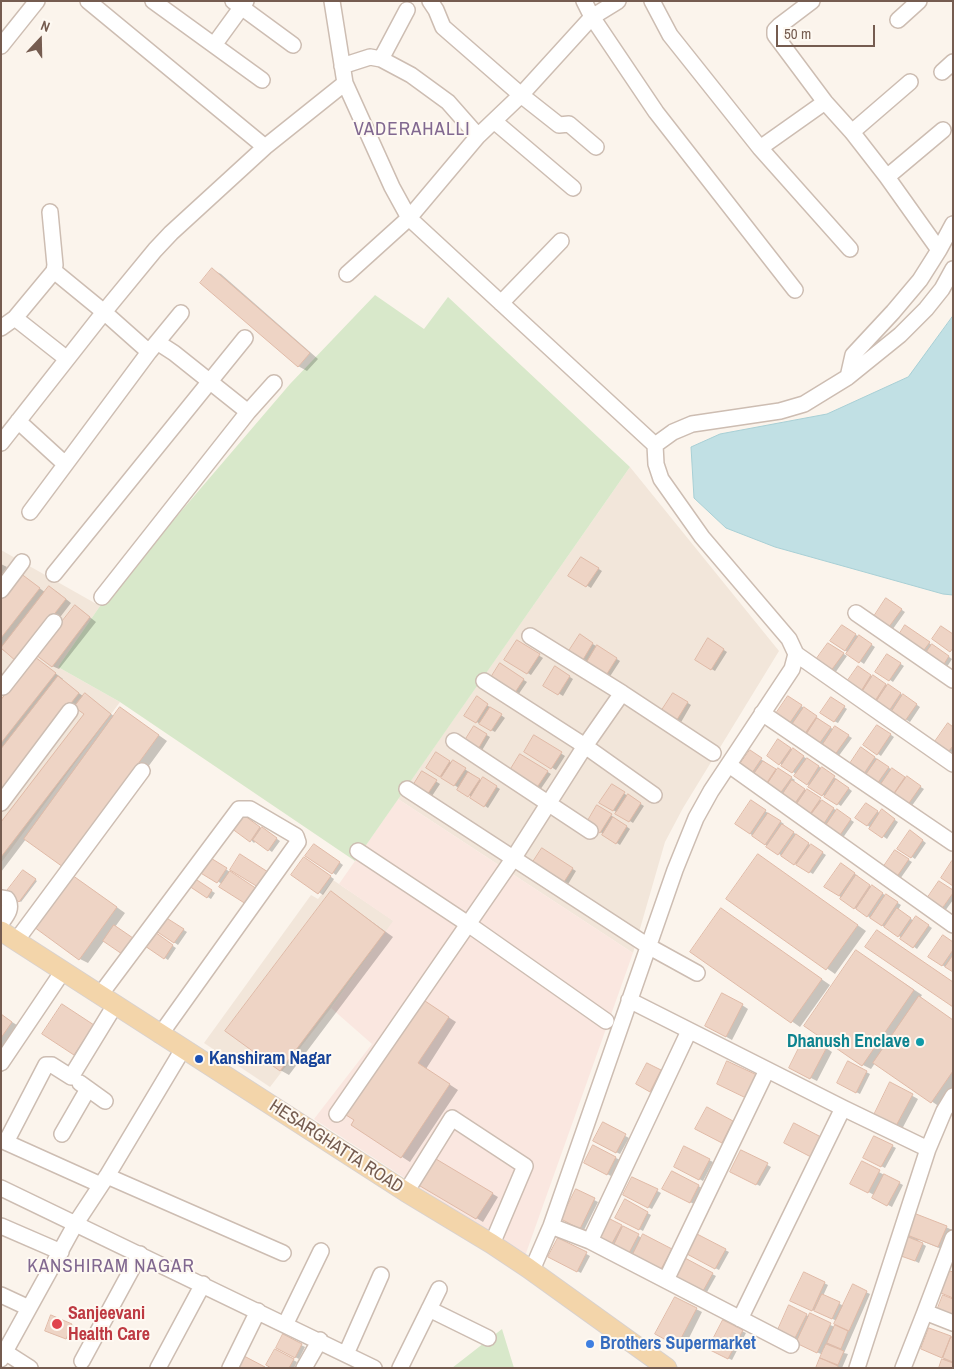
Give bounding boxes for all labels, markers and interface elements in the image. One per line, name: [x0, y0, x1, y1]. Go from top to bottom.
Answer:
north arrow: [15, 15, 65, 65]
scale bar: [779, 15, 878, 47]
text: N: [38, 16, 52, 36]
text: 50 m: [784, 23, 811, 44]
district label: VADERAHALLI: [352, 119, 472, 141]
place label: Dhanush Enclave: [787, 1031, 910, 1053]
marker: Dhanush Enclave: [914, 1036, 926, 1048]
place label: Kanshiram Nagar: [209, 1048, 331, 1070]
marker: Kanshiram Nagar: [193, 1053, 205, 1065]
street label: HESARGHATTA ROAD: [265, 1096, 407, 1198]
district label: KANSHIRAM NAGAR: [25, 1256, 197, 1278]
place label: Sanjeevani Health Care: [68, 1303, 150, 1346]
marker: Sanjeevani Health Care: [50, 1317, 64, 1331]
place label: Brothers Supermarket: [600, 1333, 756, 1355]
marker: Brothers Supermarket: [584, 1338, 596, 1350]

